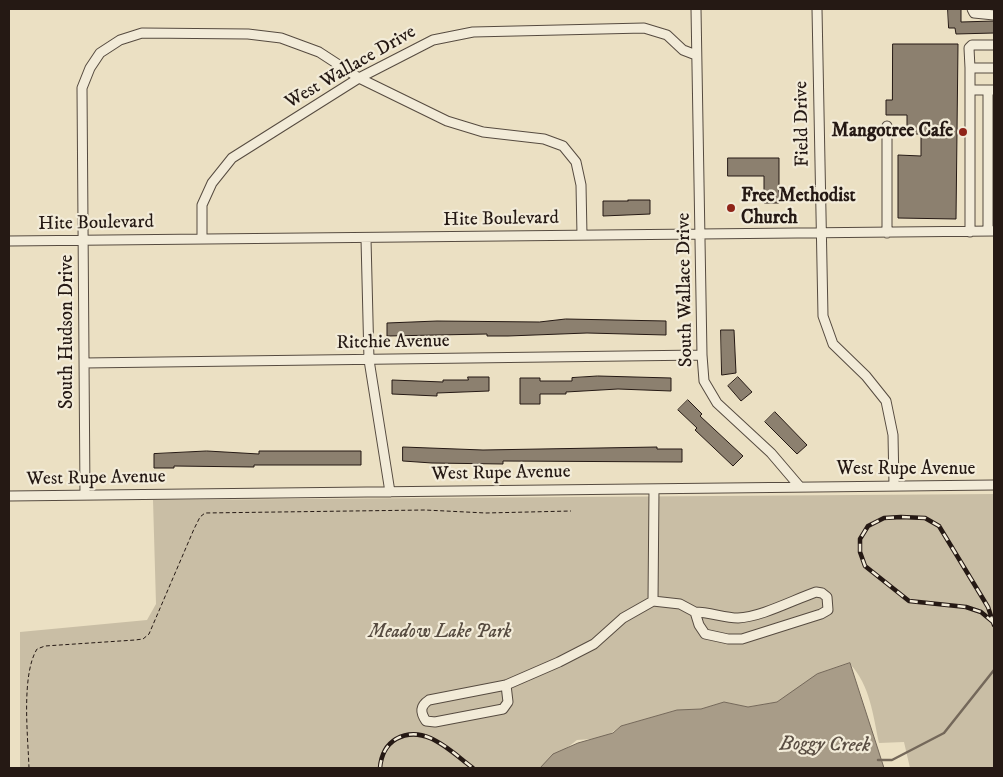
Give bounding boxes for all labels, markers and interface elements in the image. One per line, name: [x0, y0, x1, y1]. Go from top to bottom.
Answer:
street label: West Wallace Drive: [282, 21, 420, 115]
street label: Field Drive: [791, 81, 815, 167]
place label: Mangotree Cafe: [832, 121, 953, 143]
marker: Mangotree Cafe: [957, 126, 969, 138]
place label: Free Methodist Church: [741, 186, 856, 230]
marker: Free Methodist Church: [725, 202, 737, 214]
street label: Hite Boulevard: [443, 208, 559, 232]
street label: Hite Boulevard: [38, 212, 154, 236]
street label: South Wallace Drive: [673, 212, 699, 368]
street label: South Hudson Drive: [57, 255, 79, 409]
street label: Ritchie Avenue: [336, 331, 450, 355]
street label: West Rupe Avenue: [837, 459, 975, 481]
street label: West Rupe Avenue: [431, 461, 571, 487]
street label: West Rupe Avenue: [26, 466, 166, 492]
park label: Meadow Lake Park: [368, 622, 512, 644]
water label: Boggy Creek: [779, 733, 871, 759]

